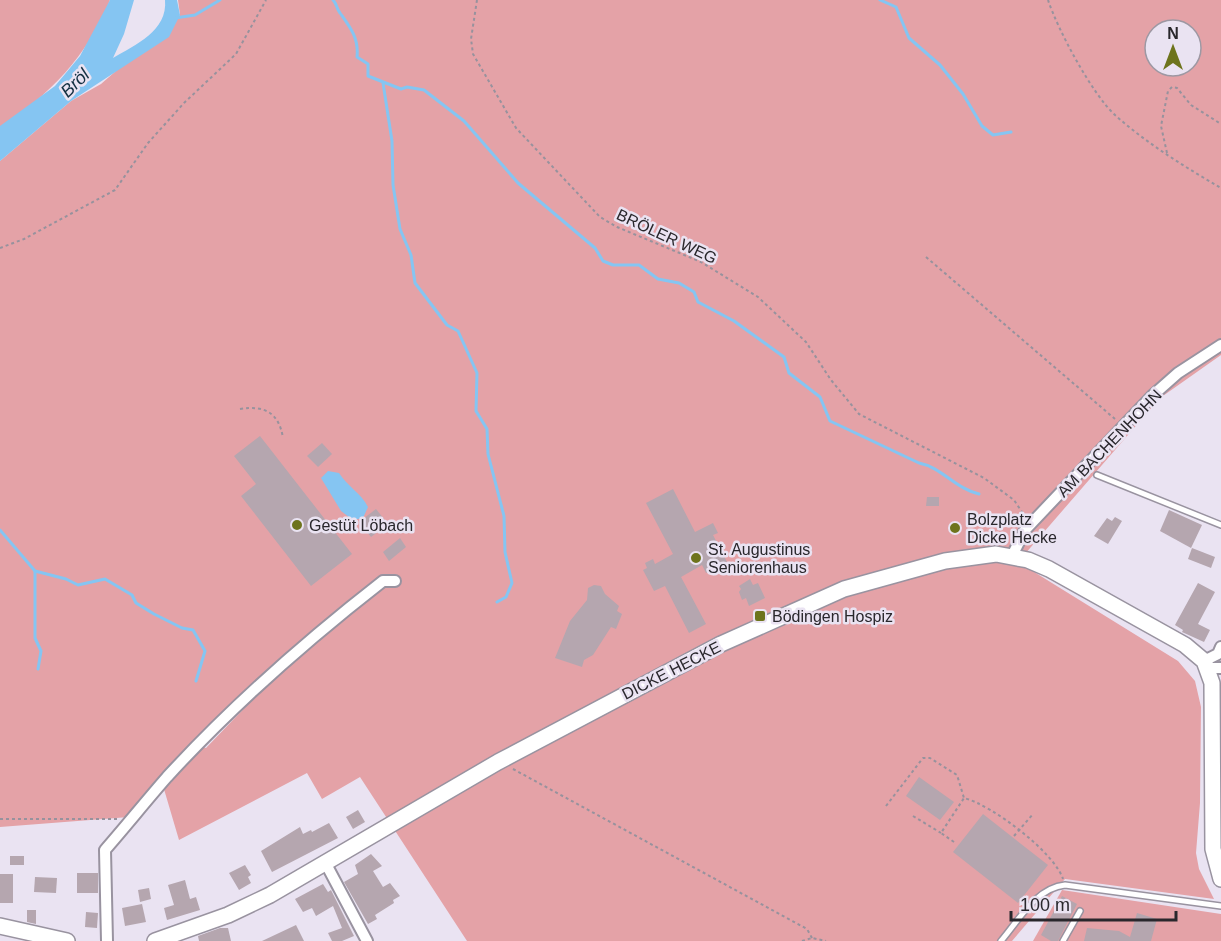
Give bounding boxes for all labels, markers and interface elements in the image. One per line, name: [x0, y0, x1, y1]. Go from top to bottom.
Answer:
north arrow: [1143, 18, 1203, 78]
text: N: [1167, 25, 1179, 42]
water label: Bröl: [57, 64, 94, 101]
street label: BRÖLER WEG: [614, 206, 720, 267]
street label: AM BACHENHOHN: [1054, 386, 1165, 500]
place label: Bolzplatz Dicke Hecke: [967, 511, 1057, 546]
place label: Gestüt Löbach: [309, 517, 413, 534]
marker: Gestüt Löbach: [290, 518, 304, 532]
marker: Bolzplatz Dicke Hecke: [948, 521, 962, 535]
place label: St. Augustinus Seniorenhaus: [708, 541, 810, 576]
marker: St. Augustinus Seniorenhaus: [689, 551, 703, 565]
place label: Bödingen Hospiz: [772, 608, 893, 625]
marker: Bödingen Hospiz: [753, 609, 767, 623]
street label: DICKE HECKE: [619, 638, 723, 703]
scale bar: [1011, 884, 1176, 922]
text: 100 m: [1020, 895, 1070, 915]

